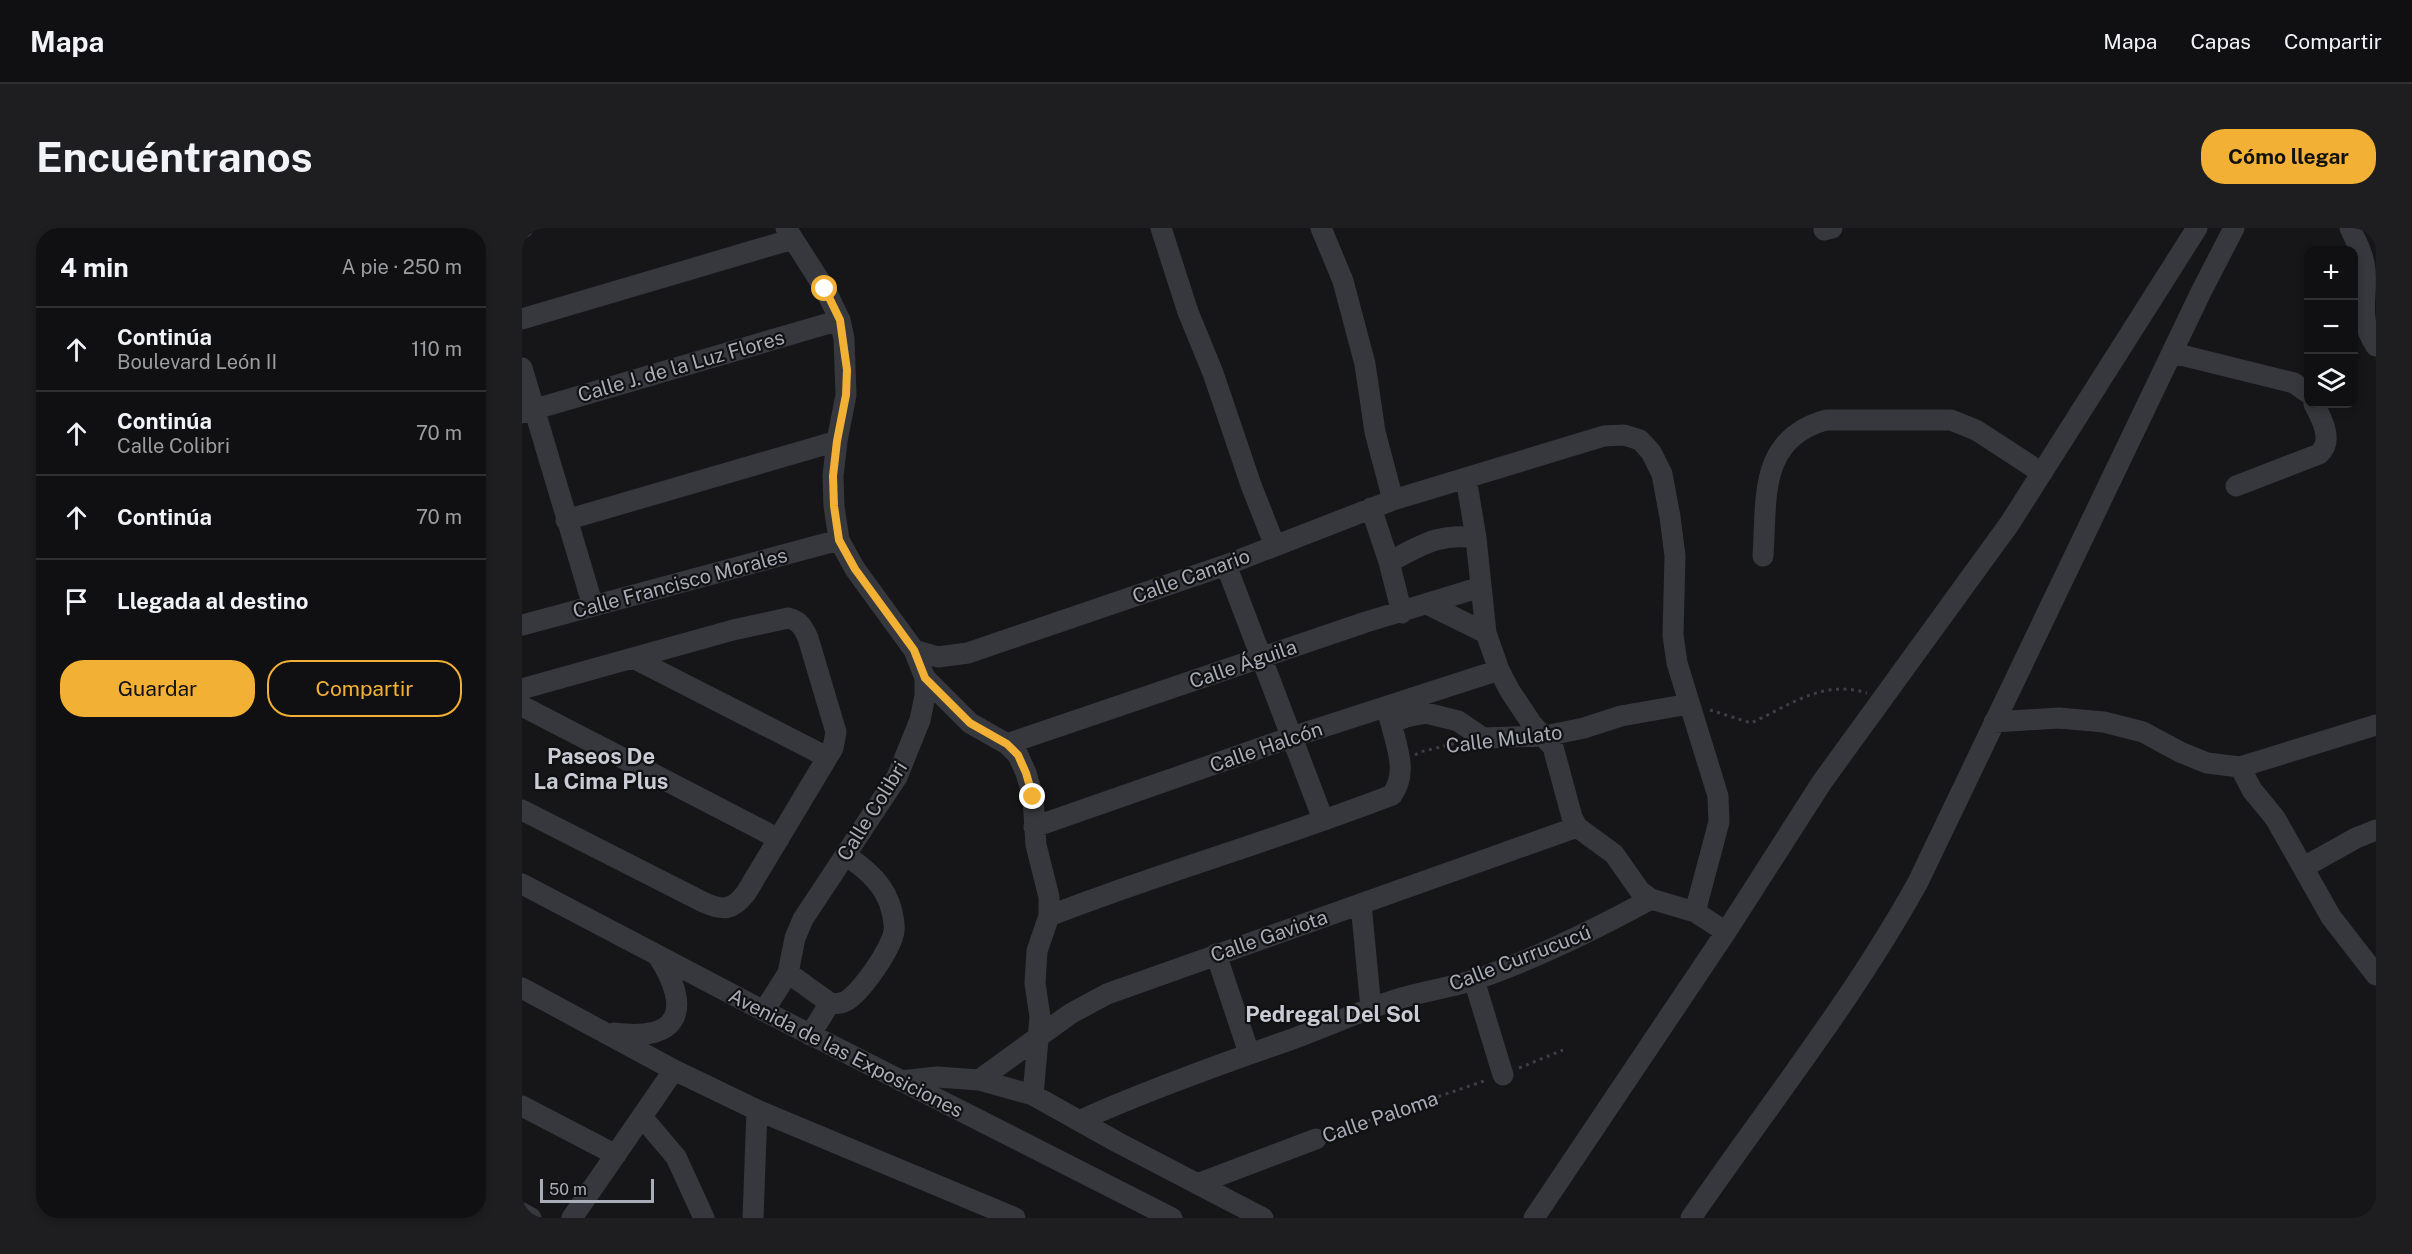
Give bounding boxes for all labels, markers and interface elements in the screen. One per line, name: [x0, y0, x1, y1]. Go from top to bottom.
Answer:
text: Mapa: [30, 25, 104, 58]
text: Mapa: [2103, 29, 2157, 54]
text: Capas: [2190, 29, 2251, 54]
text: Compartir: [2284, 29, 2382, 54]
button: Cómo llegar: [2201, 129, 2376, 184]
text: Encuéntranos: [36, 132, 313, 181]
map controls: [2304, 246, 2358, 408]
button: +: [2304, 246, 2358, 300]
text: 4 min: [60, 252, 129, 283]
text: A pie · 250 m: [342, 255, 462, 279]
route start: [811, 275, 837, 301]
button: −: [2304, 300, 2358, 354]
text: Continúa: [117, 324, 212, 350]
street label: Calle J. de la Luz Flores: [575, 325, 787, 407]
icon: ahead: [60, 333, 93, 366]
text: 110 m: [411, 337, 462, 361]
text: Boulevard León II: [117, 350, 277, 374]
button: layers: [2304, 354, 2358, 408]
text: Continúa: [117, 408, 212, 434]
icon: ahead: [60, 417, 93, 450]
text: 70 m: [416, 421, 462, 445]
text: Calle Colibri: [117, 434, 230, 458]
icon: ahead: [60, 501, 93, 534]
text: Continúa: [117, 504, 212, 530]
text: 70 m: [416, 505, 462, 529]
street label: Calle Francisco Morales: [570, 543, 790, 623]
street label: Calle Canario: [1129, 544, 1253, 608]
icon: arrive: [60, 585, 93, 618]
text: Llegada al destino: [117, 588, 308, 614]
street label: Calle Águila: [1186, 633, 1300, 694]
button: Guardar: [60, 660, 255, 717]
button: Compartir: [267, 660, 462, 717]
street label: Calle Halcón: [1206, 717, 1326, 777]
street label: Calle Mulato: [1445, 720, 1563, 758]
district label: Paseos De La Cima Plus: [534, 743, 668, 794]
street label: Calle Colibri: [832, 757, 912, 865]
route end: [1019, 783, 1045, 809]
street label: Calle Gaviota: [1207, 905, 1331, 967]
street label: Calle Currucucú: [1446, 920, 1594, 996]
street label: Avenida de las Exposiciones: [725, 983, 967, 1123]
district label: Pedregal Del Sol: [1245, 1001, 1421, 1027]
street label: Calle Paloma: [1319, 1086, 1441, 1148]
scale bar: [540, 1176, 654, 1204]
text: 50 m: [549, 1180, 587, 1199]

